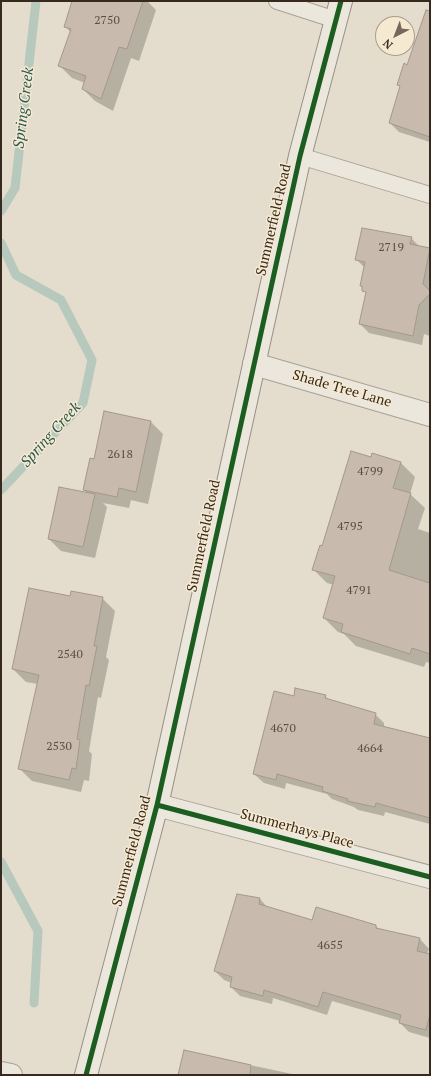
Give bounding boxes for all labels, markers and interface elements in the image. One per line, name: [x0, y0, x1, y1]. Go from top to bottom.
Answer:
house number: 2750: [94, 14, 120, 28]
north arrow: [375, 16, 415, 56]
text: N: [380, 36, 395, 52]
water label: Spring Creek: [10, 67, 38, 149]
street label: Summerfield Road: [253, 162, 295, 278]
house number: 2719: [378, 241, 404, 255]
street label: Shade Tree Lane: [291, 367, 393, 411]
water label: Spring Creek: [17, 399, 85, 471]
house number: 2618: [107, 448, 133, 462]
house number: 4799: [357, 465, 383, 479]
street label: Summerfield Road: [184, 478, 224, 594]
house number: 4795: [337, 520, 363, 534]
house number: 4791: [346, 584, 372, 598]
house number: 2540: [57, 648, 83, 662]
house number: 4670: [270, 722, 296, 736]
house number: 2530: [46, 740, 72, 754]
house number: 4664: [357, 742, 383, 756]
street label: Summerfield Road: [109, 794, 155, 908]
street label: Summerhays Place: [238, 806, 356, 852]
house number: 4655: [317, 939, 343, 953]

